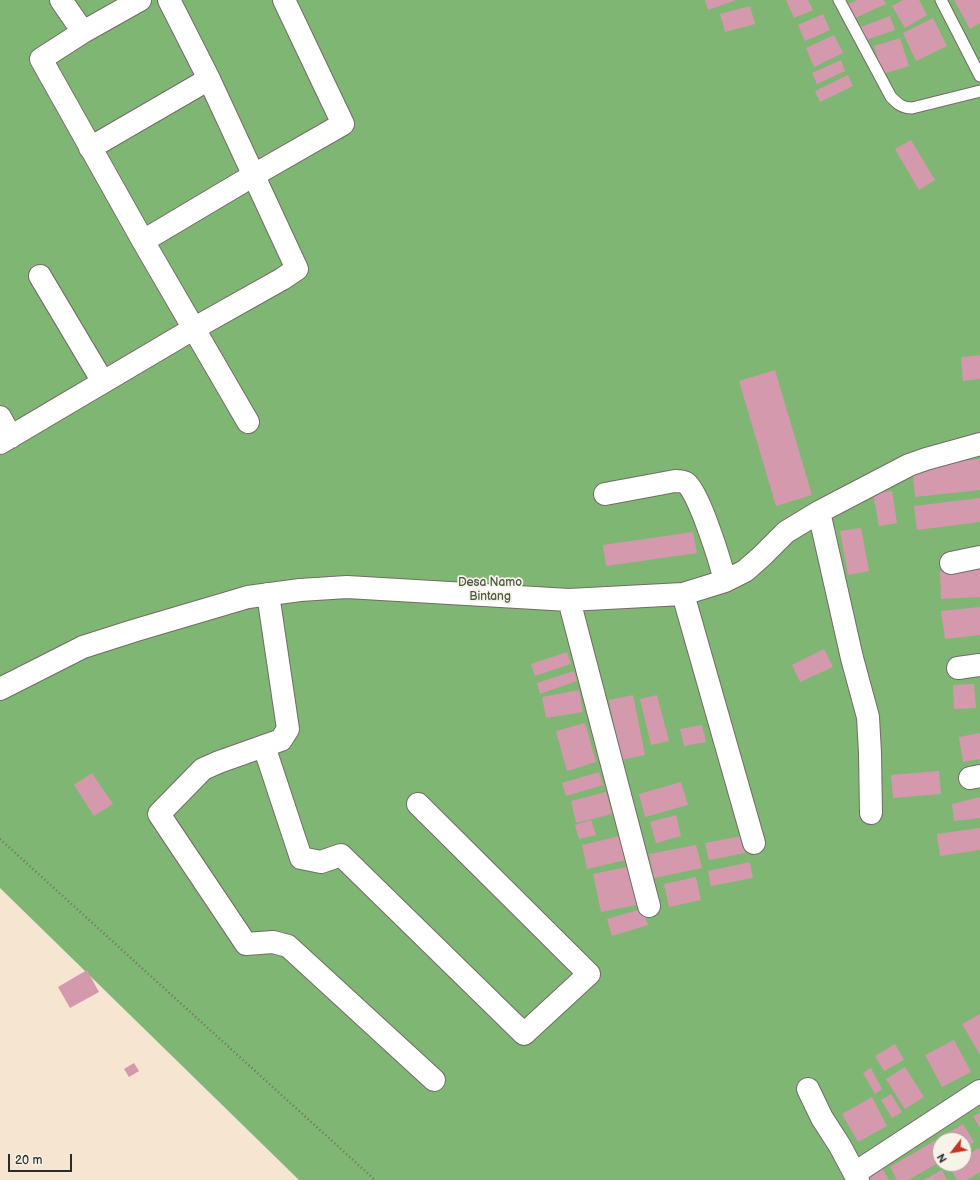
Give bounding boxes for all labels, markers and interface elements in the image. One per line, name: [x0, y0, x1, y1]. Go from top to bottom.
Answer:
park label: Desa Namo Bintang: [458, 576, 522, 604]
north arrow: [932, 1132, 972, 1172]
scale bar: [10, 1146, 74, 1172]
text: N: [934, 1151, 950, 1165]
text: 20 m: [15, 1153, 42, 1168]

